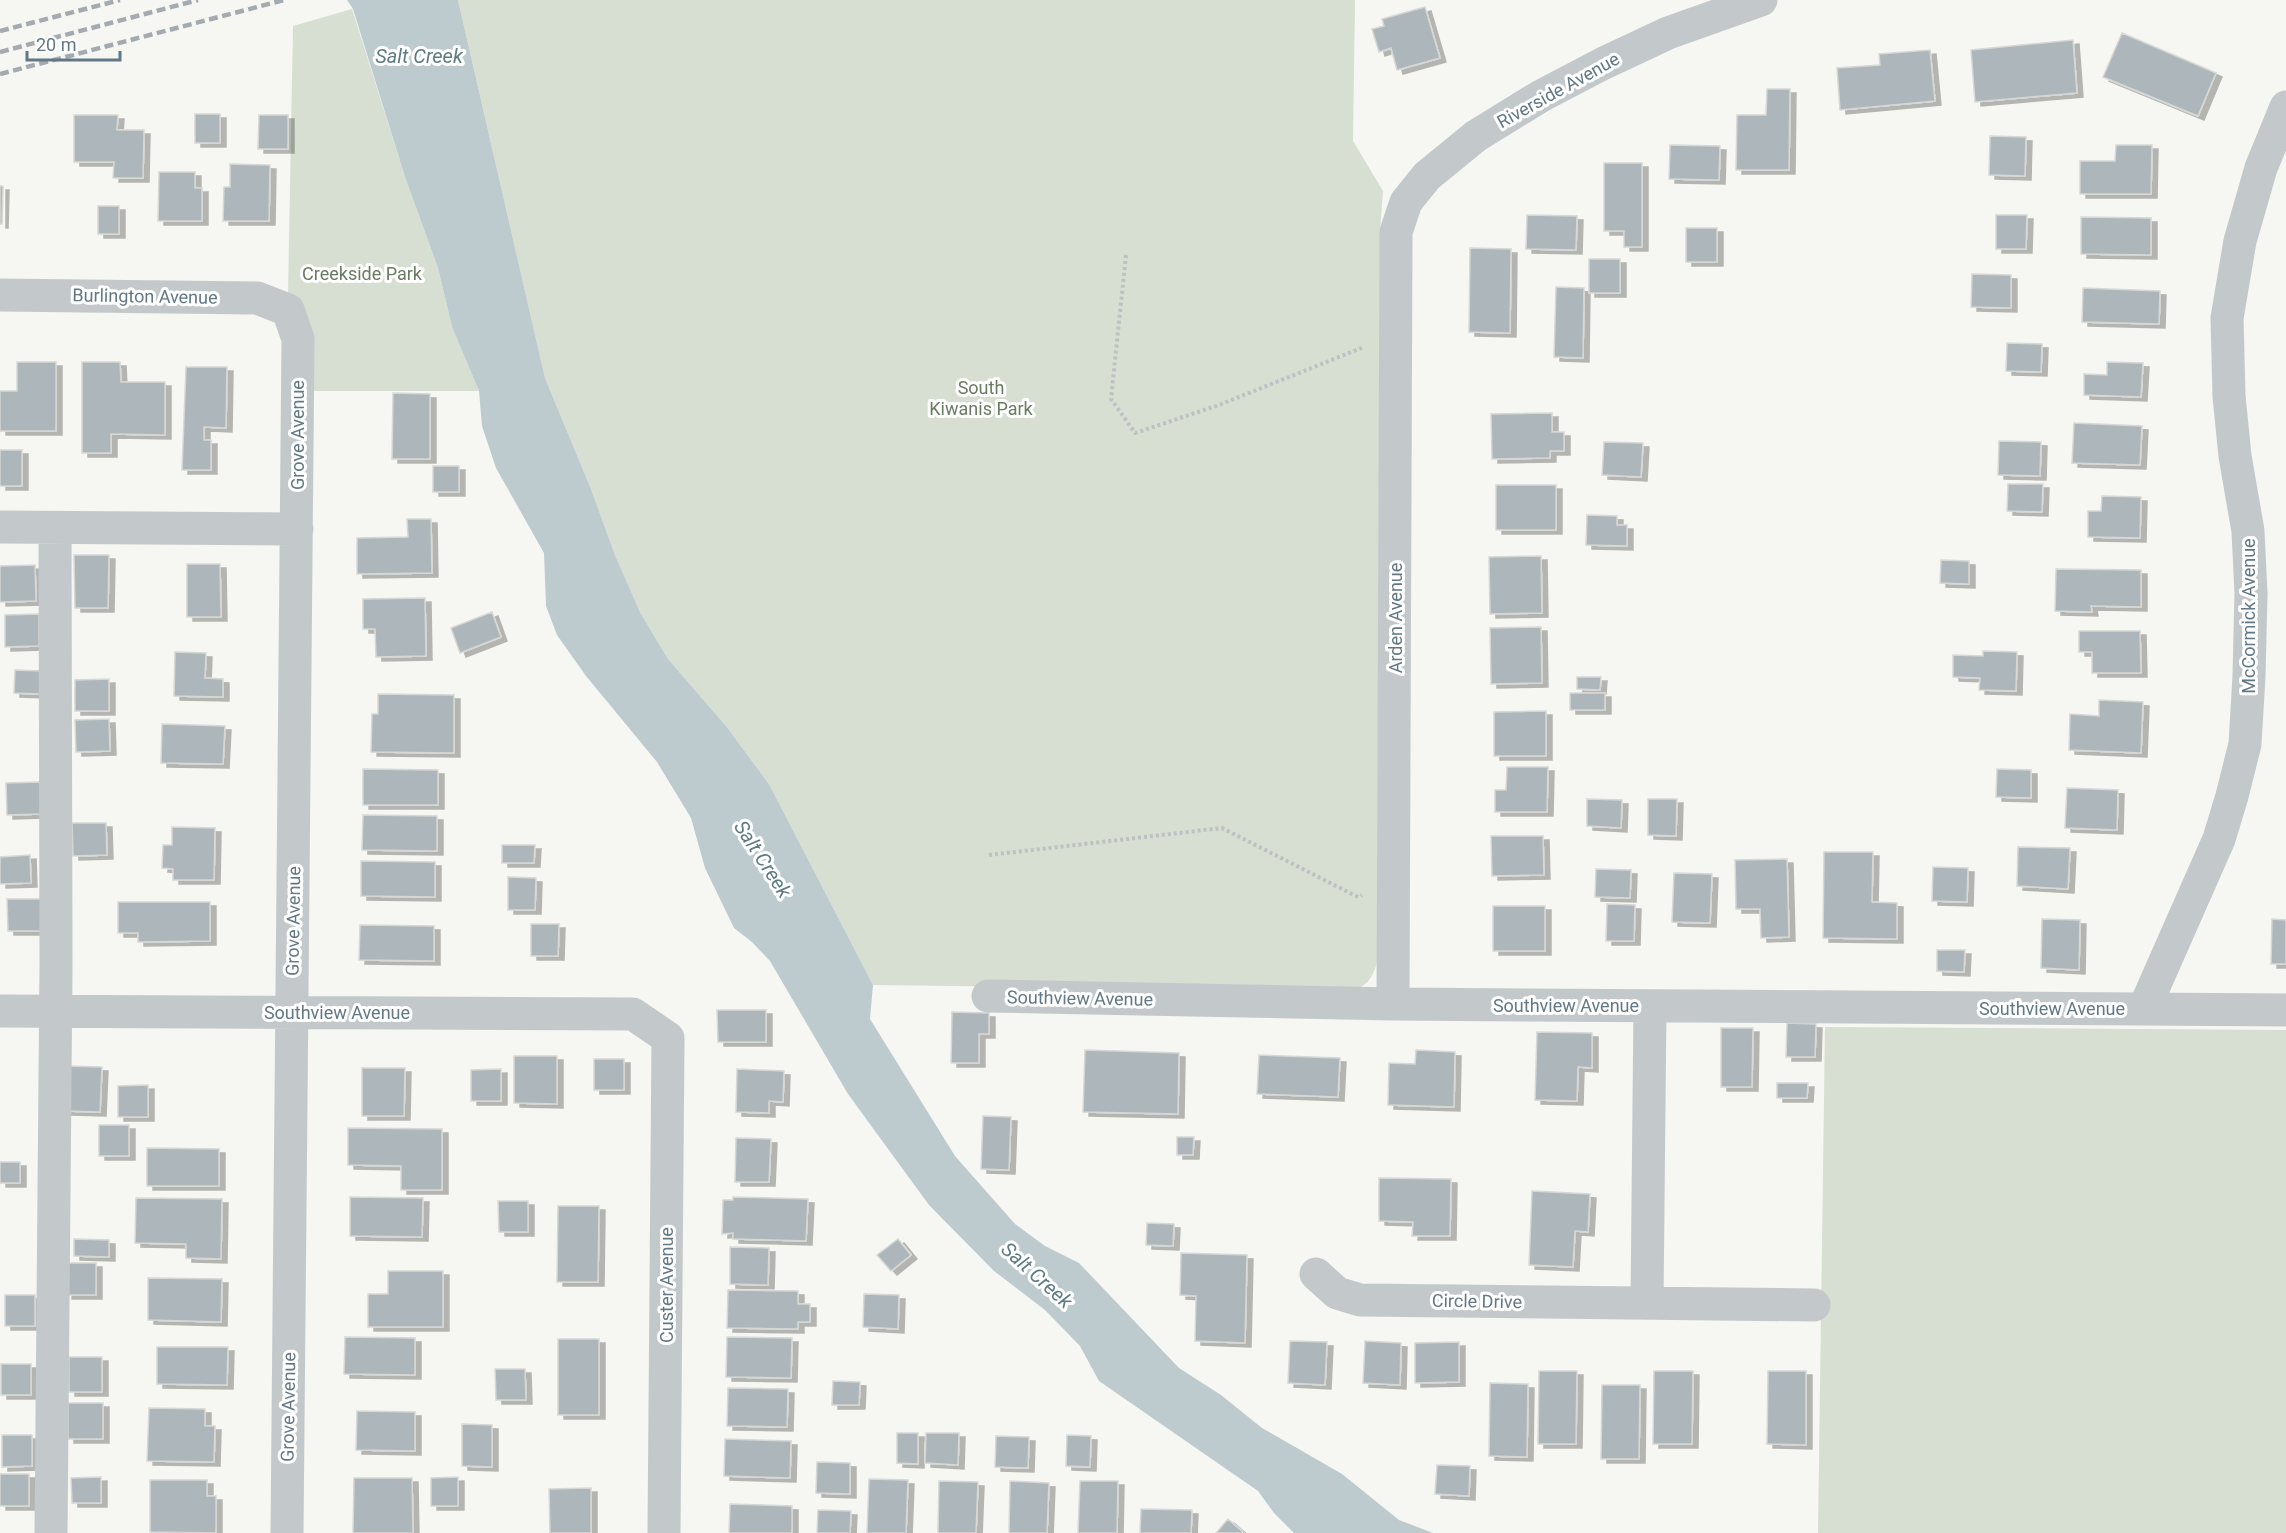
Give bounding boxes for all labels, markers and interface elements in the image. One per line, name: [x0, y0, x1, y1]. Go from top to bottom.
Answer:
scale bar: [27, 24, 120, 62]
text: 20 m: [36, 34, 76, 55]
water label: Salt Creek: [375, 44, 464, 68]
street label: Riverside Avenue: [1493, 48, 1623, 132]
park label: Creekside Park: [302, 263, 423, 284]
street label: Burlington Avenue: [72, 284, 218, 308]
park label: South Kiwanis Park: [929, 377, 1034, 419]
street label: Grove Avenue: [287, 380, 308, 490]
street label: McCormick Avenue: [2238, 538, 2259, 694]
street label: Arden Avenue: [1385, 563, 1406, 673]
water label: Salt Creek: [729, 816, 798, 903]
street label: Grove Avenue: [282, 866, 304, 976]
street label: Southview Avenue: [1007, 986, 1153, 1010]
street label: Southview Avenue: [1493, 995, 1639, 1016]
street label: Southview Avenue: [1979, 998, 2125, 1019]
street label: Southview Avenue: [264, 1002, 410, 1023]
street label: Custer Avenue: [656, 1227, 677, 1343]
water label: Salt Creek: [996, 1237, 1078, 1314]
street label: Circle Drive: [1432, 1290, 1522, 1312]
street label: Grove Avenue: [277, 1352, 299, 1462]

